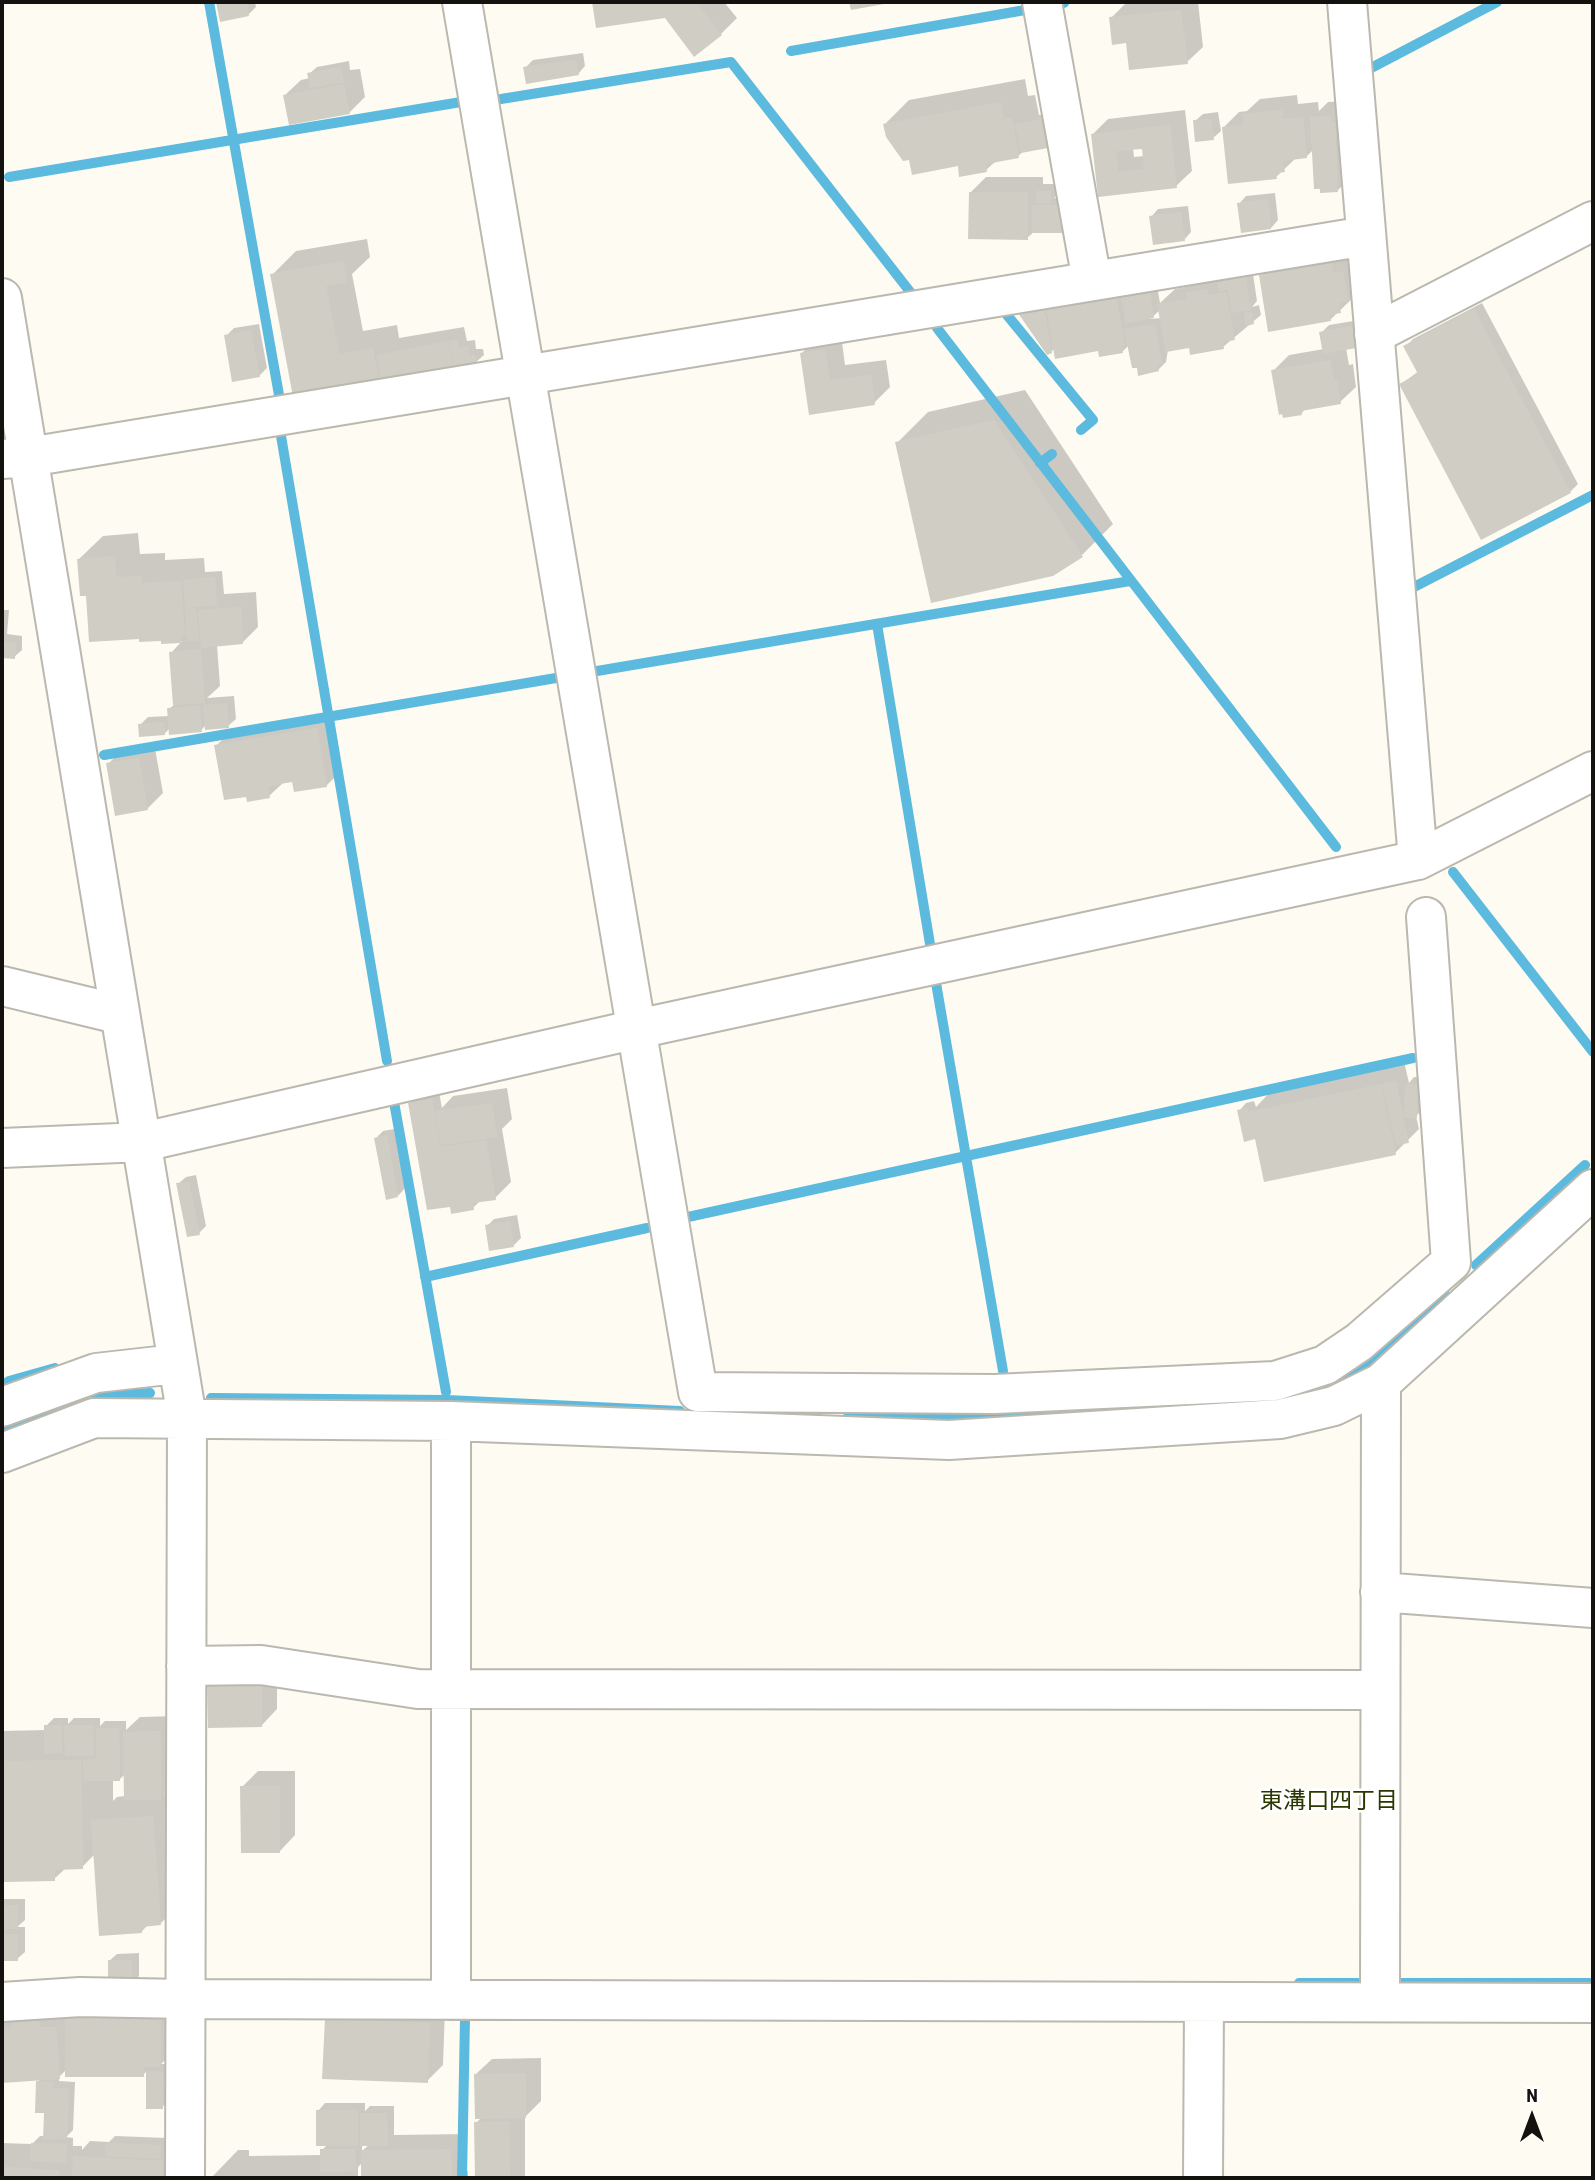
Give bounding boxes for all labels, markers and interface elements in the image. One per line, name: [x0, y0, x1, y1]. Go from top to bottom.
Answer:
district label: 東溝口四丁目: [1260, 1788, 1398, 1816]
north arrow: [1497, 2082, 1567, 2152]
text: N: [1526, 2084, 1538, 2107]

